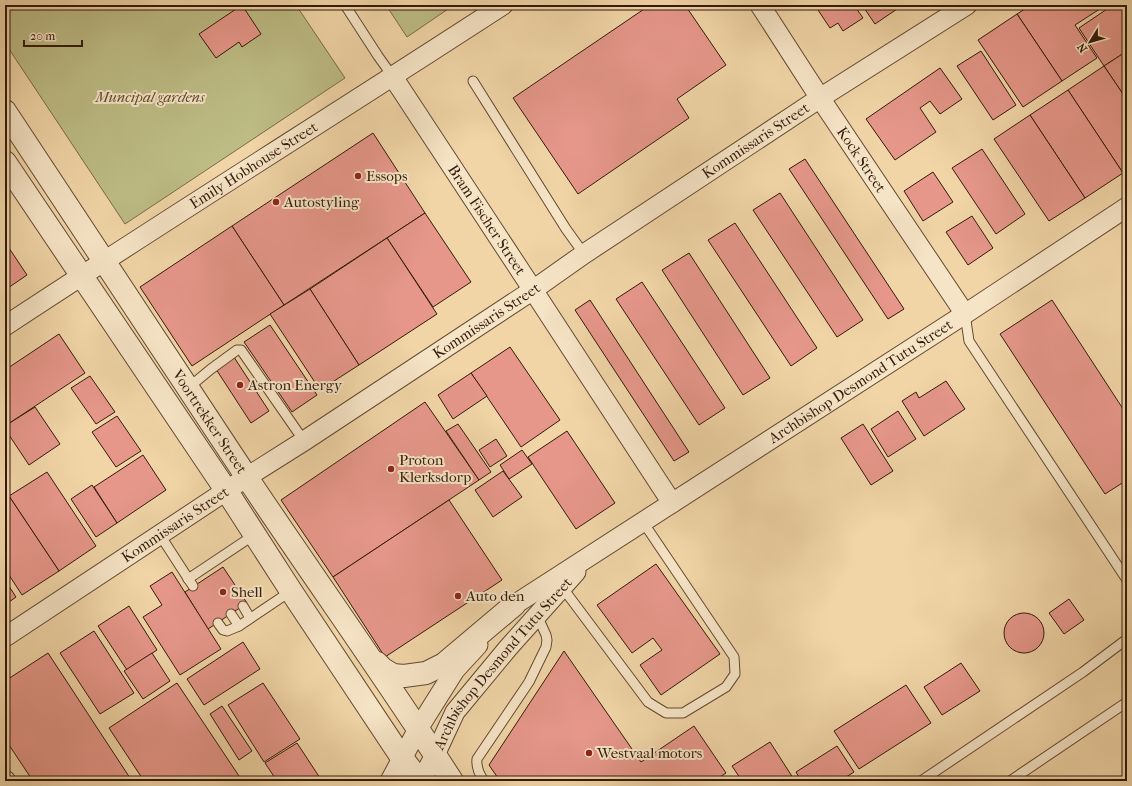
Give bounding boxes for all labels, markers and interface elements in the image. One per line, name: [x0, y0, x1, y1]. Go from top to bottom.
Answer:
scale bar: [24, 22, 82, 48]
north arrow: [1070, 22, 1110, 62]
text: 20 m: [30, 29, 55, 43]
text: N: [1074, 40, 1090, 55]
park label: Muncipal gardens: [94, 88, 205, 106]
street label: Kommissaris Street: [699, 98, 813, 182]
street label: Emily Hobhouse Street: [186, 117, 321, 213]
street label: Kock Street: [833, 123, 890, 197]
street label: Bram Fischer Street: [444, 161, 530, 279]
place label: Essops: [366, 167, 408, 185]
marker: Essops: [353, 171, 363, 181]
place label: Autostyling: [283, 193, 360, 211]
marker: Autostyling: [271, 197, 281, 207]
street label: Kommissaris Street: [429, 278, 544, 363]
street label: Archbishop Desmond Tutu Street: [764, 315, 956, 448]
street label: Voortrekker Street: [168, 365, 251, 478]
place label: Astron Energy: [247, 376, 343, 394]
marker: Astron Energy: [235, 380, 245, 390]
place label: Proton Klerksdorp: [399, 451, 471, 486]
marker: Proton Klerksdorp: [386, 464, 396, 474]
street label: Kommissaris Street: [118, 482, 233, 566]
street label: Archbishop Desmond Tutu Street: [429, 573, 576, 754]
place label: Shell: [231, 583, 263, 601]
marker: Shell: [218, 587, 228, 597]
place label: Auto den: [465, 587, 525, 605]
marker: Auto den: [453, 591, 463, 601]
place label: Westvaal motors: [596, 744, 703, 762]
marker: Westvaal motors: [584, 748, 594, 758]

